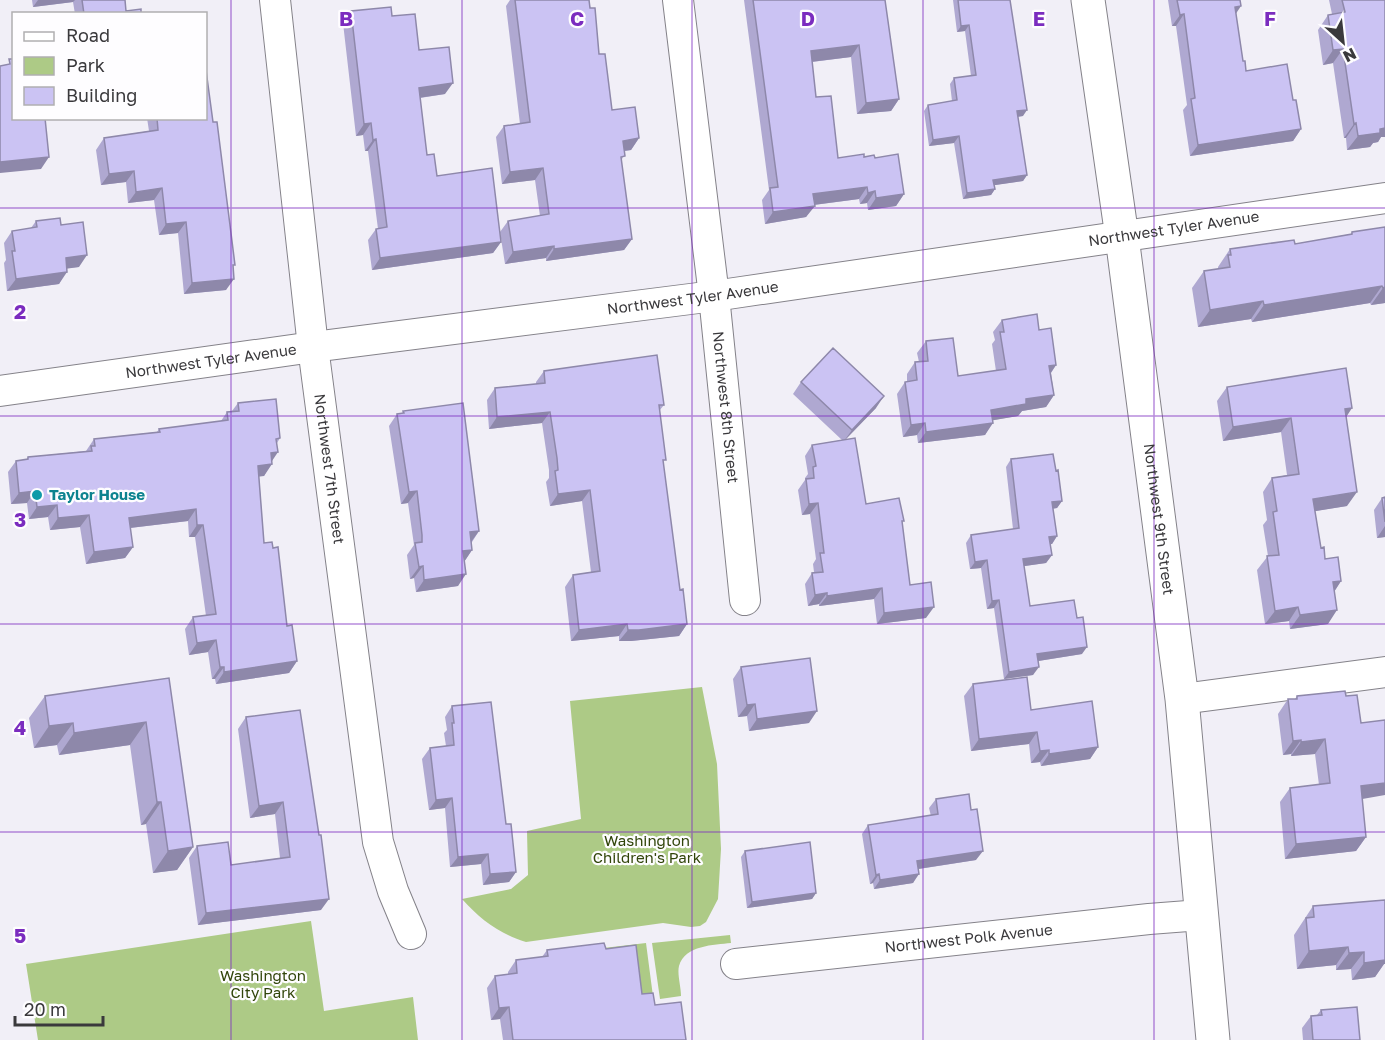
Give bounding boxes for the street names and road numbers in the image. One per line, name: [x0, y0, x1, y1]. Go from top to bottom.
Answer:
street label: Northwest Tyler Avenue: [1087, 206, 1261, 249]
street label: Northwest Tyler Avenue: [606, 277, 780, 318]
street label: Northwest 8th Street: [710, 330, 743, 484]
street label: Northwest Tyler Avenue: [124, 339, 298, 381]
street label: Northwest 7th Street: [311, 392, 349, 545]
street label: Northwest 9th Street: [1141, 442, 1178, 596]
street label: Northwest Polk Avenue: [884, 920, 1054, 956]

